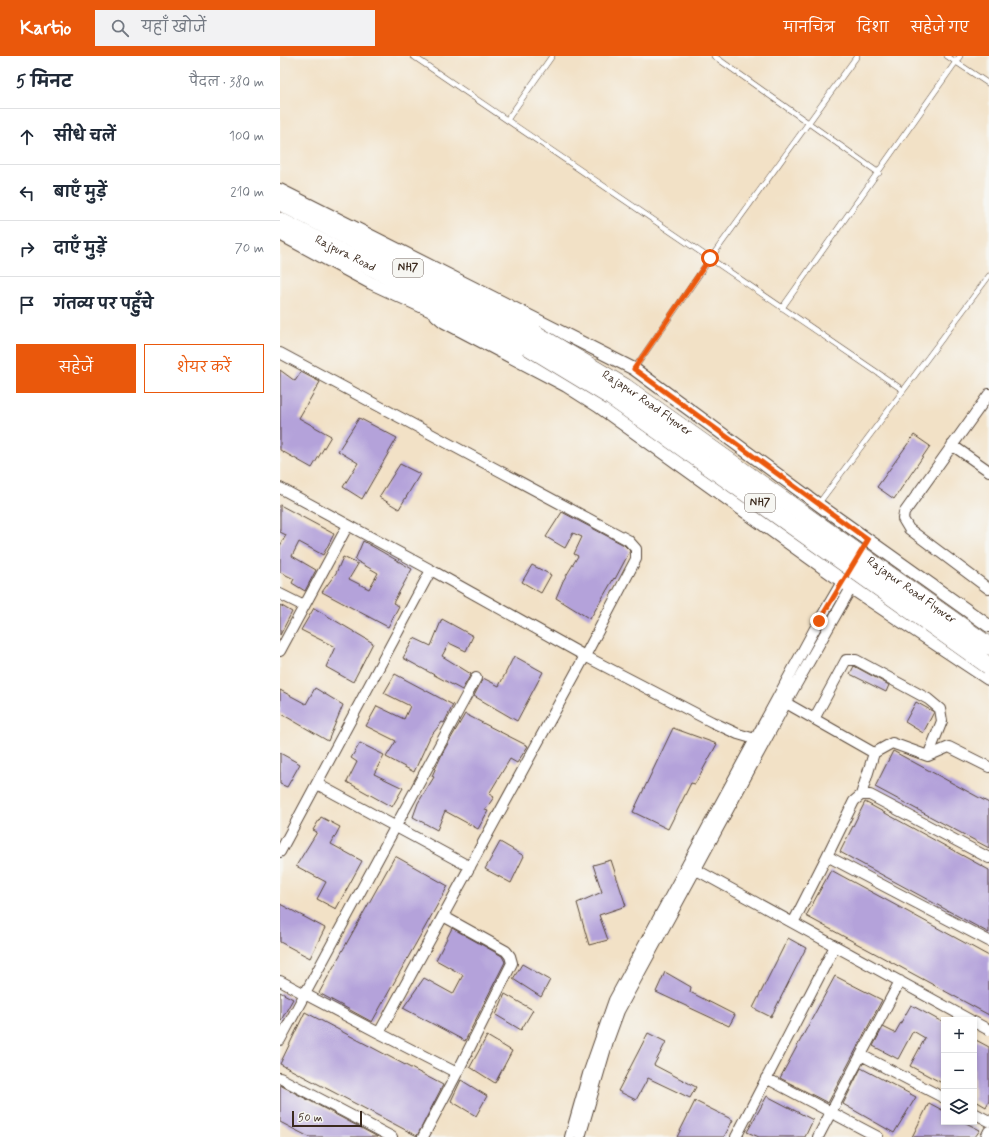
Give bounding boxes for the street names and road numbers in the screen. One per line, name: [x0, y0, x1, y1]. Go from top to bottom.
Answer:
street label: Rajpura Road: [312, 232, 378, 276]
road number: NH7: [393, 259, 423, 277]
street label: Rajapur Road Flyover: [599, 367, 695, 440]
road number: NH7: [745, 494, 775, 512]
street label: Rajapur Road Flyover: [863, 553, 959, 628]

